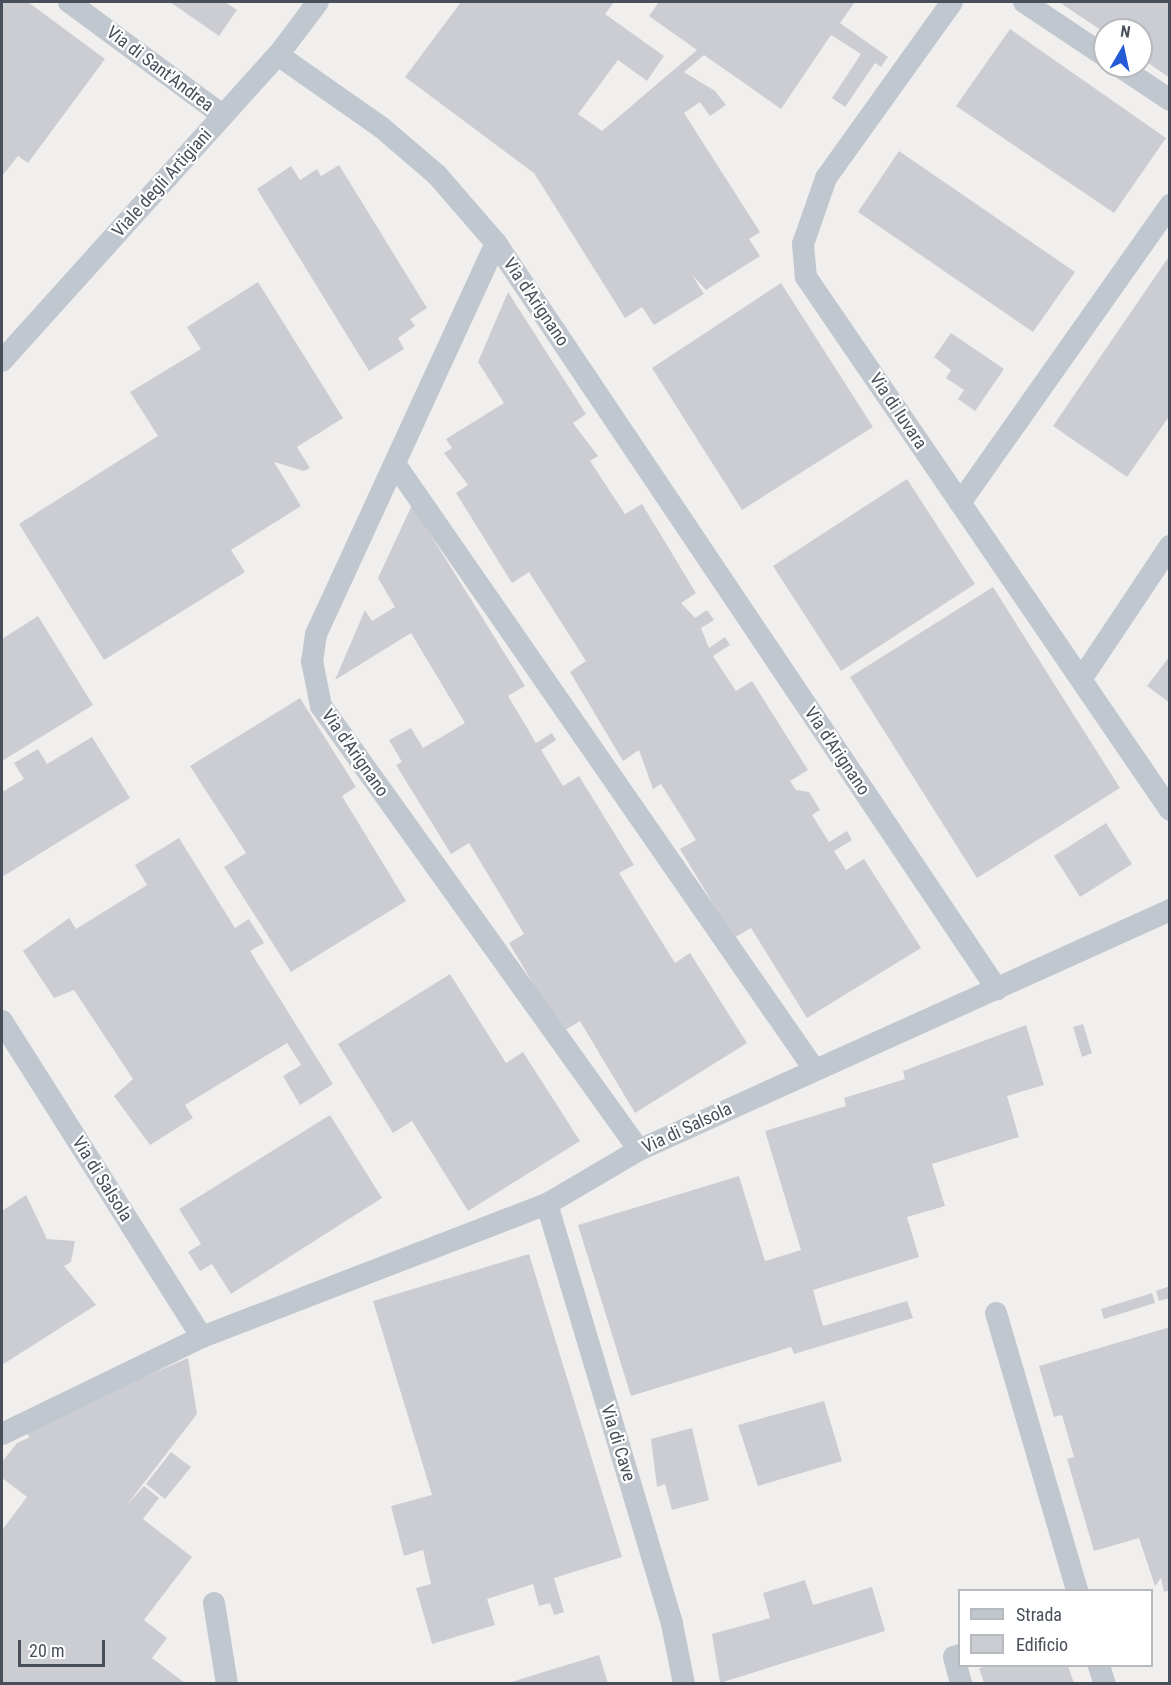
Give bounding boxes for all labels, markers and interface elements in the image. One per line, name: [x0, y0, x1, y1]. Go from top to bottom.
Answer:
north arrow: [1093, 18, 1153, 78]
street label: Via di Sant'Andrea: [102, 22, 218, 116]
text: N: [1119, 22, 1132, 42]
street label: Viale degli Artigiani: [108, 124, 216, 242]
street label: Via d'Arignano: [499, 254, 573, 350]
street label: Via di Iuvara: [865, 369, 931, 453]
street label: Via d'Arignano: [800, 703, 874, 799]
street label: Via d'Arignano: [317, 705, 393, 801]
street label: Via di Salsola: [639, 1098, 735, 1158]
street label: Via di Salsola: [67, 1132, 137, 1226]
street label: Via di Cave: [596, 1402, 640, 1484]
legend: [958, 1589, 1153, 1667]
text: Strada: [1016, 1604, 1062, 1625]
scale bar: [21, 1628, 108, 1666]
text: Edificio: [1016, 1634, 1068, 1655]
text: 20 m: [29, 1640, 64, 1661]

